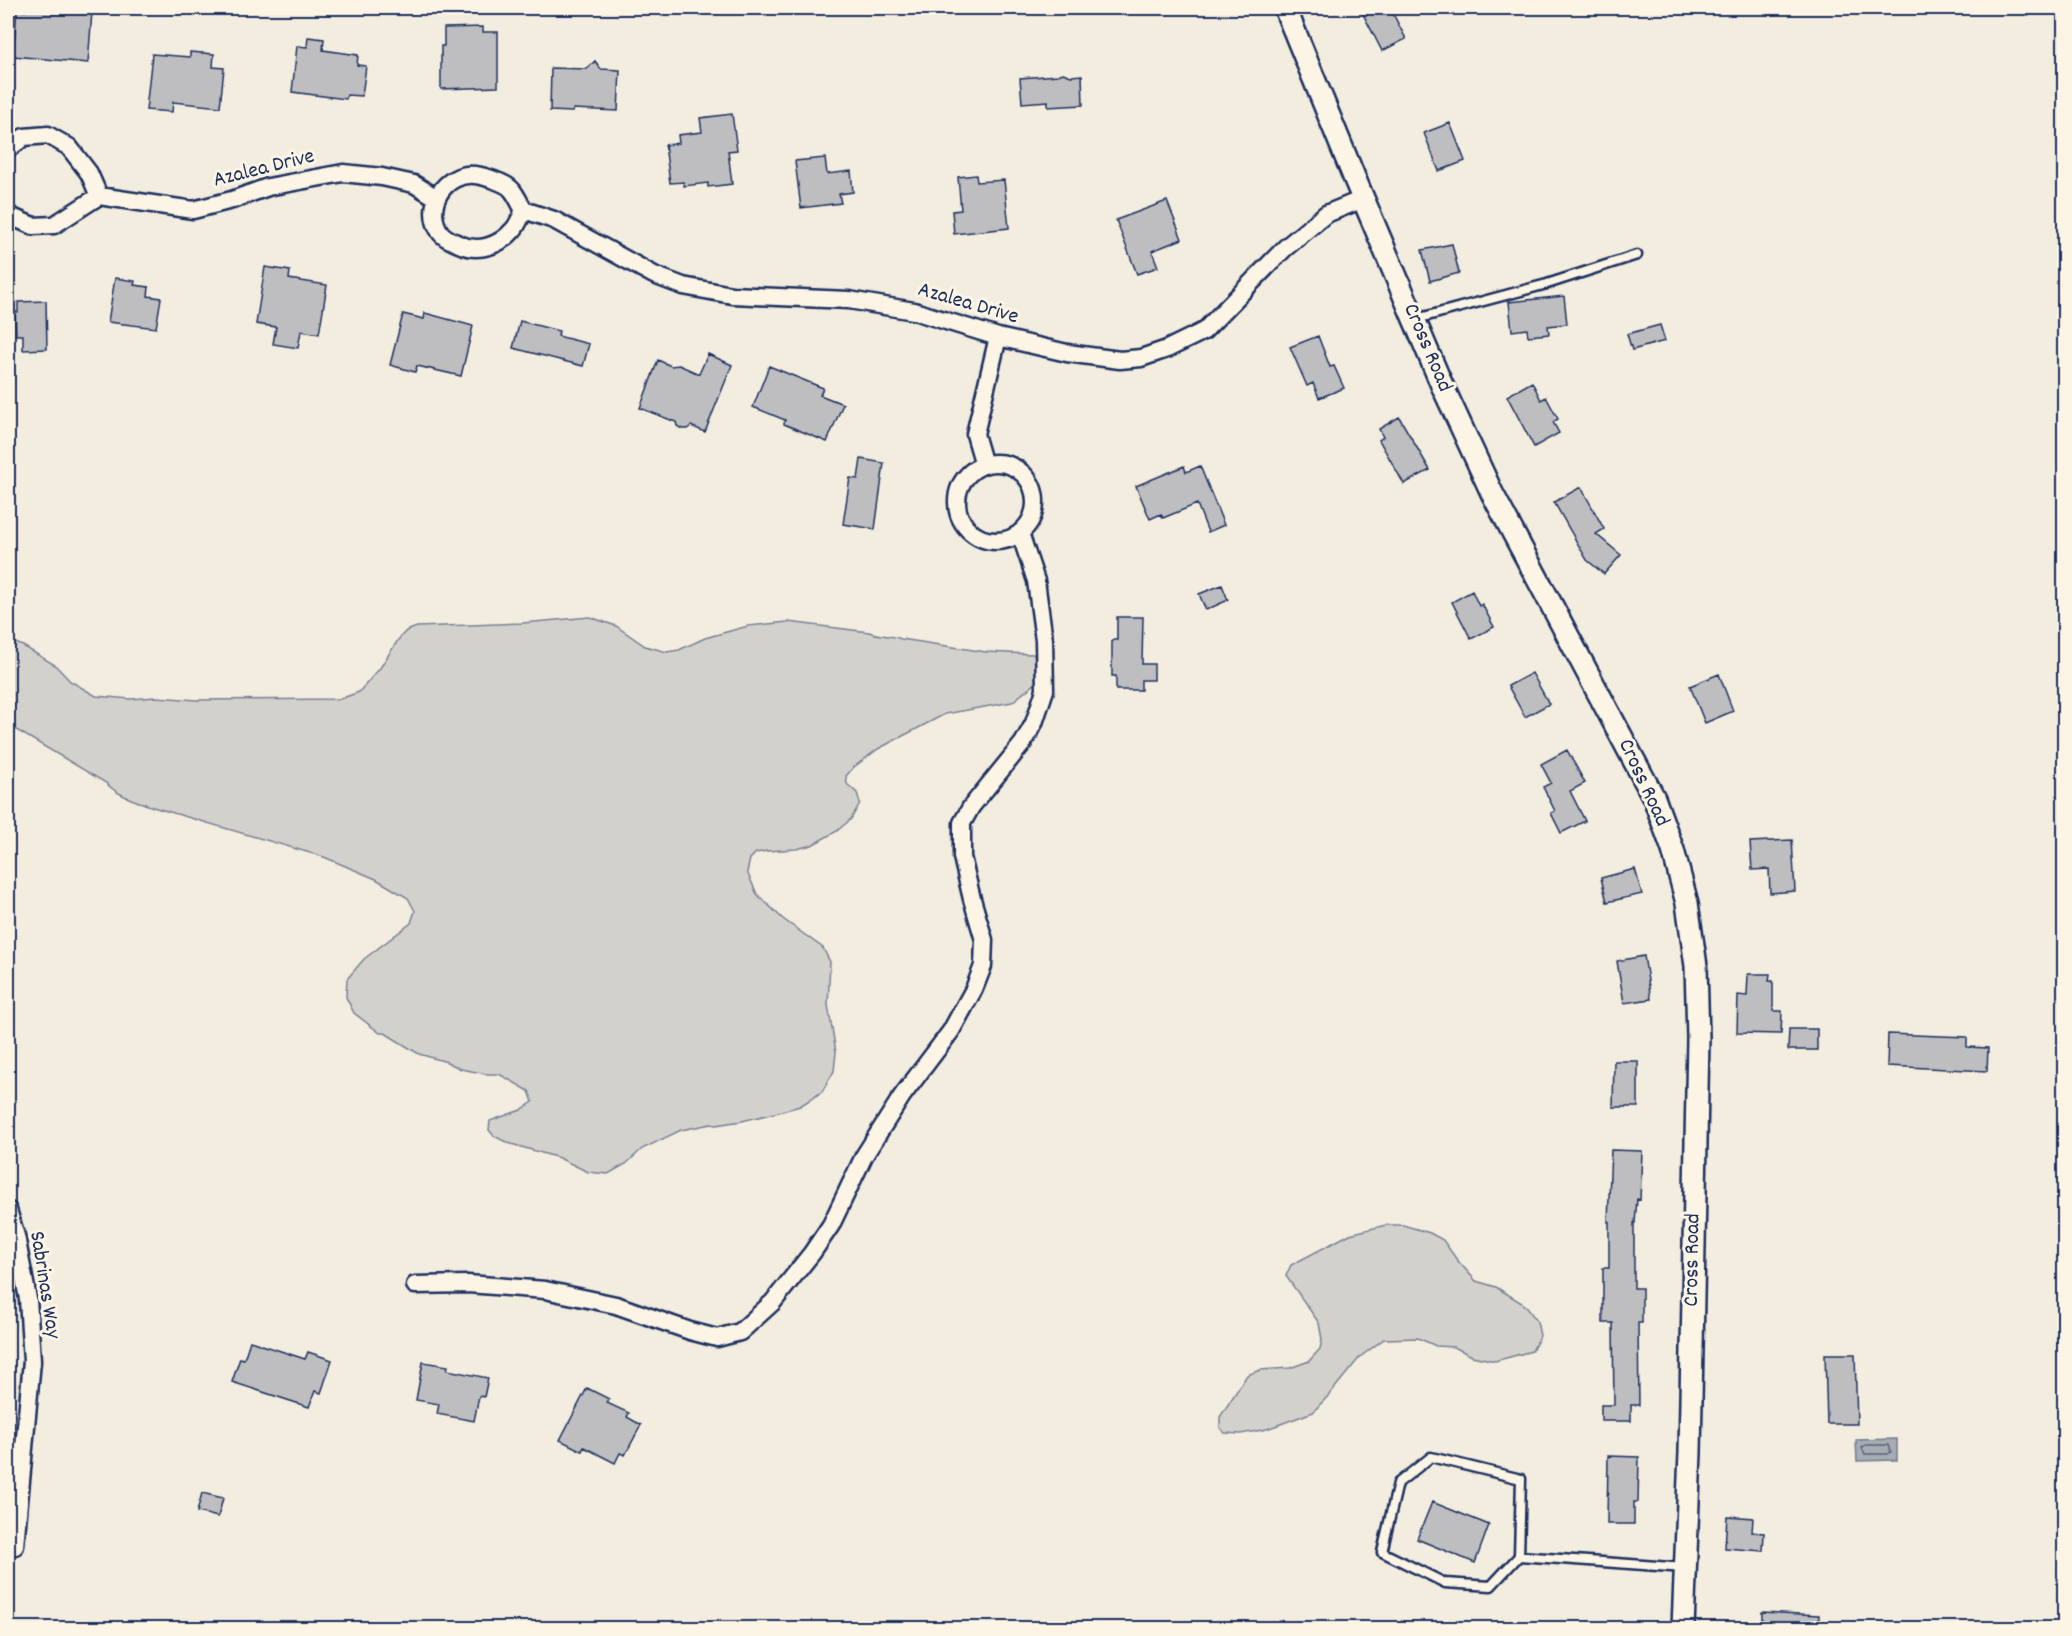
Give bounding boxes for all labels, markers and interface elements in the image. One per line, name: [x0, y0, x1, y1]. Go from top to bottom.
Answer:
street label: Azalea Drive: [210, 141, 318, 197]
street label: Azalea Drive: [914, 275, 1022, 333]
street label: Cross Road: [1394, 299, 1460, 397]
street label: Cross Road: [1609, 734, 1677, 832]
street label: Cross Road: [1677, 1213, 1709, 1307]
street label: Sabrinas Way: [20, 1229, 68, 1342]

